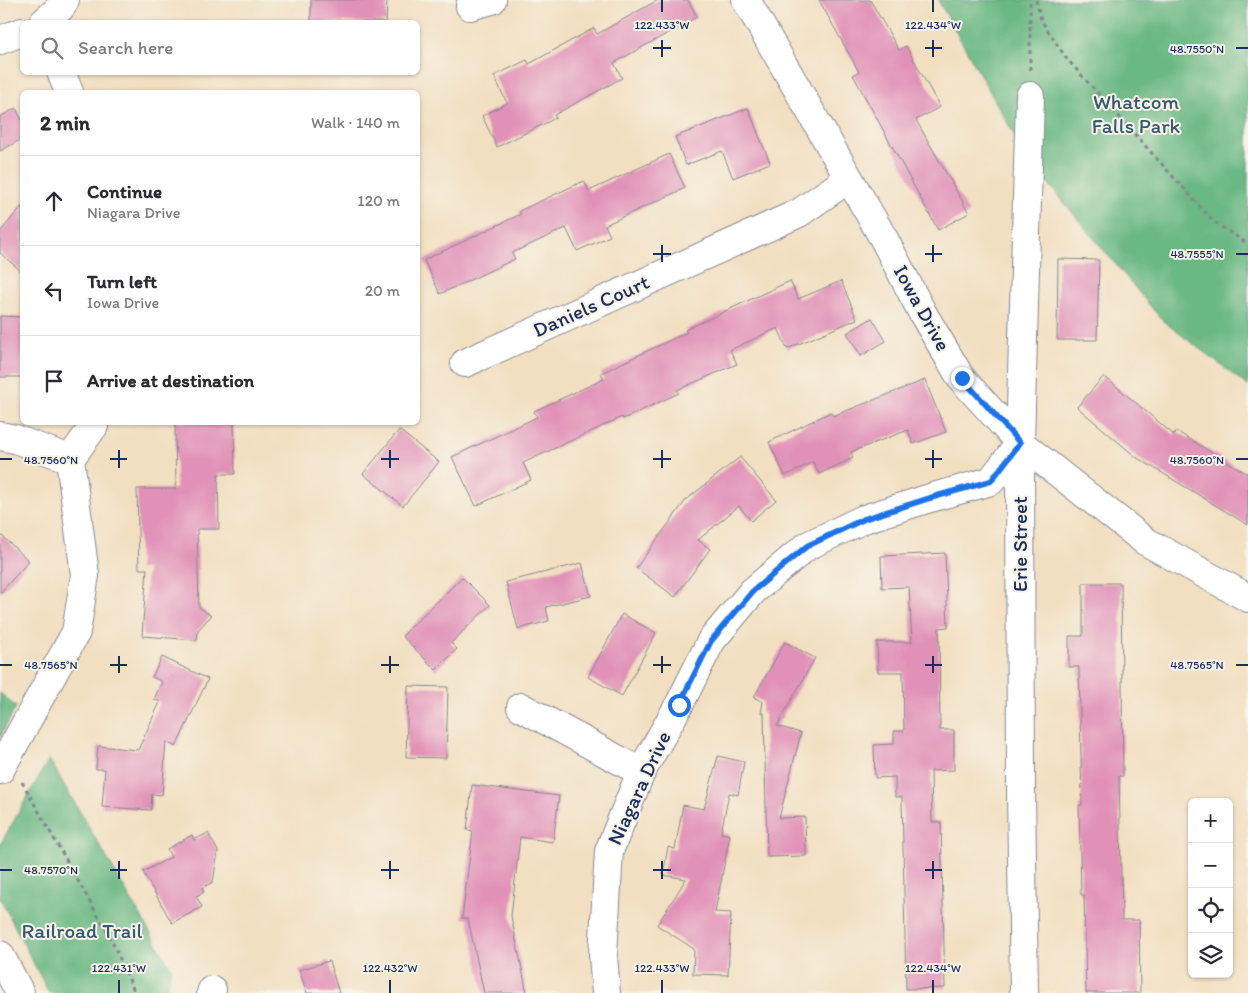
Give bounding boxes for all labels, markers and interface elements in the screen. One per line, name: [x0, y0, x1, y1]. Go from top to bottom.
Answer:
text: 122.433°W: [634, 18, 690, 32]
text: 122.434°W: [905, 18, 961, 32]
search box: [20, 20, 420, 75]
icon: search: [38, 34, 66, 62]
text: Search here: [78, 36, 173, 59]
text: 48.7550°N: [1170, 42, 1224, 56]
park label: Whatcom Falls Park: [1092, 89, 1181, 138]
text: 2 min: [40, 110, 90, 135]
text: Walk · 140 m: [311, 113, 400, 132]
text: Continue: [87, 180, 162, 203]
icon: ahead: [40, 187, 68, 215]
text: 120 m: [357, 191, 400, 210]
text: Niagara Drive: [87, 203, 180, 222]
text: 48.7555°N: [1170, 247, 1224, 261]
street label: Iowa Drive: [889, 260, 956, 355]
street label: Daniels Court: [529, 269, 653, 342]
text: Turn left: [87, 270, 157, 293]
icon: left: [40, 277, 68, 305]
text: 20 m: [365, 281, 400, 300]
text: Iowa Drive: [87, 293, 159, 312]
icon: arrive: [40, 367, 68, 395]
route end: [951, 367, 974, 390]
text: Arrive at destination: [87, 369, 254, 392]
text: 48.7560°N: [24, 453, 78, 467]
text: 48.7560°N: [1170, 453, 1224, 467]
street label: Erie Street: [1007, 496, 1032, 592]
text: 48.7565°N: [24, 658, 78, 672]
text: 48.7565°N: [1170, 658, 1224, 672]
route start: [668, 694, 691, 717]
street label: Niagara Drive: [601, 727, 676, 849]
map controls: [1188, 798, 1233, 978]
button: +: [1188, 798, 1233, 843]
button: −: [1188, 843, 1233, 888]
text: 48.7570°N: [24, 863, 78, 877]
button: locate: [1188, 888, 1233, 933]
park label: Railroad Trail: [22, 918, 142, 943]
button: layers: [1188, 933, 1233, 978]
text: 122.431°W: [92, 961, 146, 975]
text: 122.432°W: [362, 961, 418, 975]
text: 122.433°W: [634, 961, 690, 975]
text: 122.434°W: [905, 961, 961, 975]

